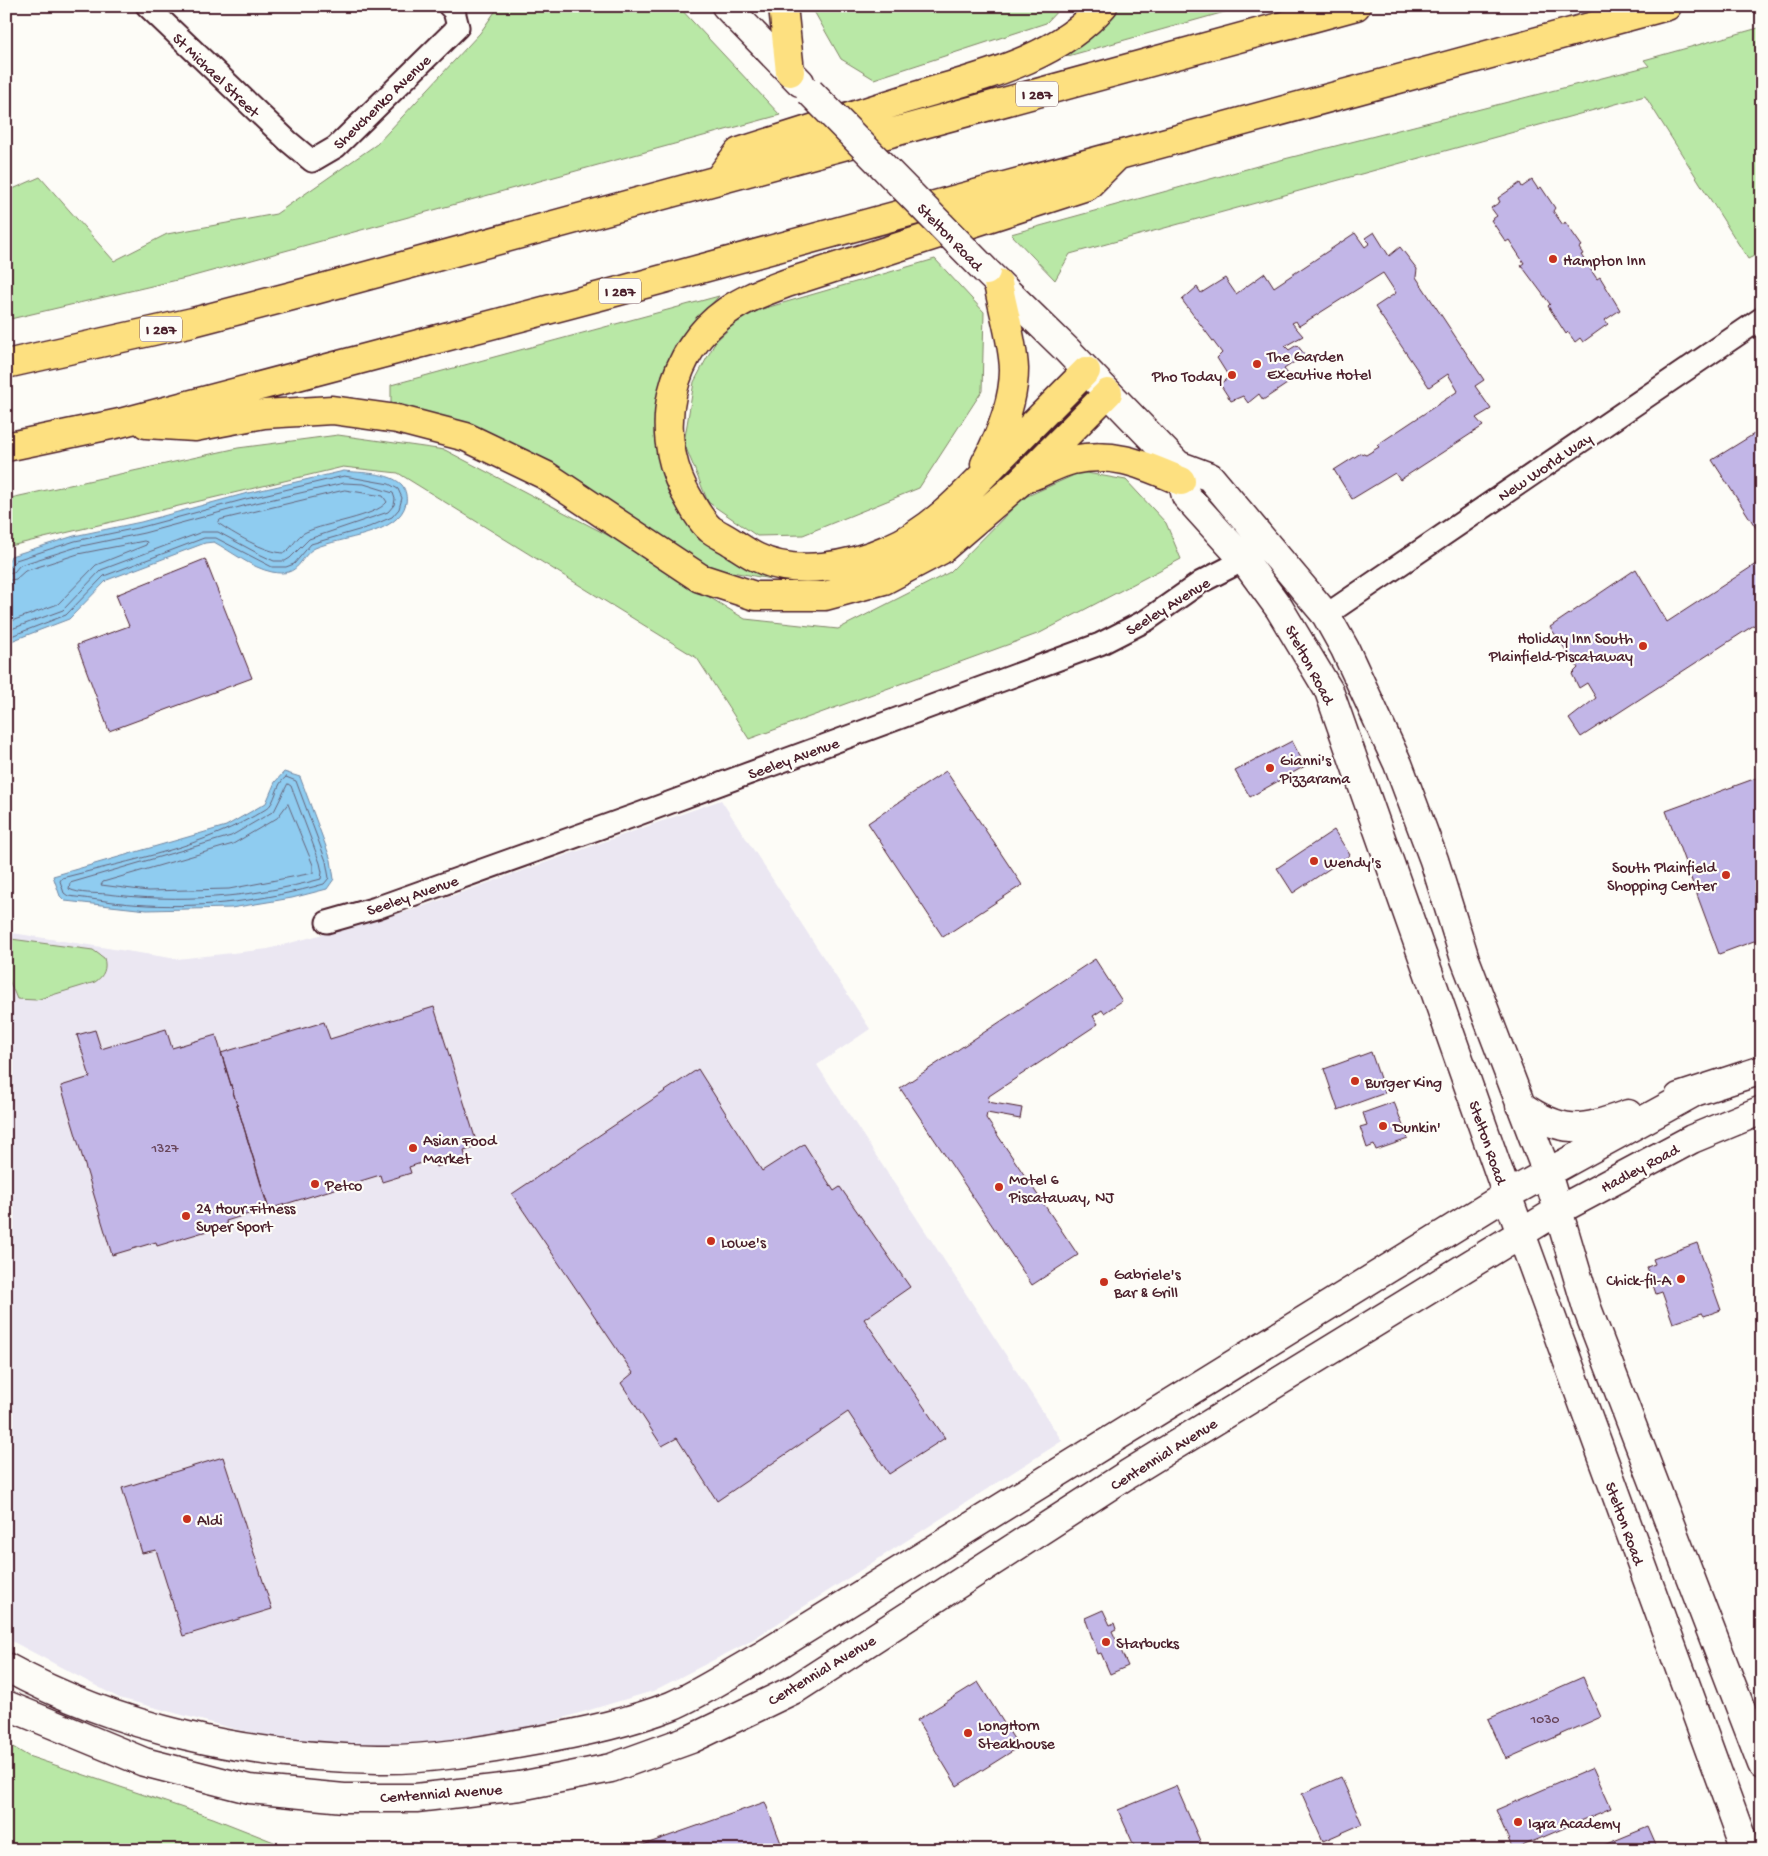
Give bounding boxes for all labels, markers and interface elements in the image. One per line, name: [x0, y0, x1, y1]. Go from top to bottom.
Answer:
street label: St Michael Street: [167, 30, 263, 124]
street label: Shevchenko Avenue: [331, 52, 437, 155]
road number: I 287: [1016, 82, 1058, 106]
street label: Stelton Road: [911, 201, 987, 277]
marker: Hampton Inn: [1547, 253, 1559, 265]
place label: Hampton Inn: [1563, 253, 1646, 272]
road number: I 287: [599, 278, 641, 304]
road number: I 287: [140, 316, 182, 342]
place label: The Garden Executive Hotel: [1266, 349, 1371, 386]
marker: The Garden Executive Hotel: [1251, 358, 1263, 370]
place label: Pho Today: [1151, 369, 1222, 388]
marker: Pho Today: [1226, 369, 1238, 381]
street label: New World Way: [1495, 430, 1597, 507]
street label: Seeley Avenue: [1123, 574, 1215, 641]
street label: Stelton Road: [1279, 623, 1337, 710]
place label: Holiday Inn South Plainfield-Piscataway: [1488, 631, 1633, 668]
marker: Holiday Inn South Plainfield-Piscataway: [1637, 640, 1649, 652]
street label: Seeley Avenue: [746, 735, 843, 786]
place label: Gianni's Pizzarama: [1279, 753, 1351, 790]
marker: Gianni's Pizzarama: [1264, 762, 1276, 774]
marker: Wendy's: [1308, 855, 1320, 867]
place label: Wendy's: [1324, 855, 1382, 874]
place label: South Plainfield Shopping Center: [1607, 860, 1718, 897]
marker: South Plainfield Shopping Center: [1720, 869, 1732, 881]
street label: Seeley Avenue: [365, 873, 462, 922]
marker: Burger King: [1349, 1075, 1361, 1087]
place label: Burger King: [1364, 1075, 1442, 1094]
street label: Stelton Road: [1463, 1099, 1509, 1189]
marker: Dunkin': [1377, 1120, 1389, 1132]
place label: Dunkin': [1392, 1120, 1441, 1139]
place label: Asian Food Market: [423, 1133, 498, 1170]
house number: 1327: [150, 1141, 179, 1158]
street label: Hadley Road: [1598, 1141, 1684, 1199]
marker: Asian Food Market: [407, 1142, 419, 1154]
place label: Motel 6 Piscataway, NJ: [1008, 1172, 1115, 1209]
marker: Petco: [309, 1178, 321, 1190]
place label: Petco: [324, 1178, 362, 1197]
marker: Motel 6 Piscataway, NJ: [993, 1181, 1005, 1193]
place label: 24 Hour Fitness Super Sport: [196, 1201, 297, 1238]
marker: 24 Hour Fitness Super Sport: [180, 1210, 192, 1222]
marker: Lowe's: [705, 1235, 717, 1247]
place label: Lowe's: [721, 1235, 767, 1254]
place label: Gabriele's Bar & Grill: [1113, 1267, 1182, 1304]
place label: Chick-fil-A: [1606, 1273, 1673, 1292]
marker: Chick-fil-A: [1675, 1273, 1687, 1285]
marker: Gabriele's Bar & Grill: [1098, 1276, 1110, 1288]
street label: Centennial Avenue: [1108, 1415, 1222, 1496]
street label: Stelton Road: [1599, 1480, 1647, 1570]
marker: Aldi: [181, 1513, 193, 1525]
place label: Aldi: [197, 1513, 223, 1532]
street label: Centennial Avenue: [765, 1632, 881, 1712]
marker: Starbucks: [1100, 1636, 1112, 1648]
place label: Starbucks: [1116, 1636, 1180, 1655]
house number: 1030: [1530, 1712, 1559, 1729]
place label: LongHorn Steakhouse: [978, 1718, 1056, 1755]
marker: LongHorn Steakhouse: [962, 1727, 974, 1739]
street label: Centennial Avenue: [380, 1782, 504, 1809]
marker: Iqra Academy: [1512, 1816, 1524, 1828]
place label: Iqra Academy: [1528, 1816, 1621, 1835]

